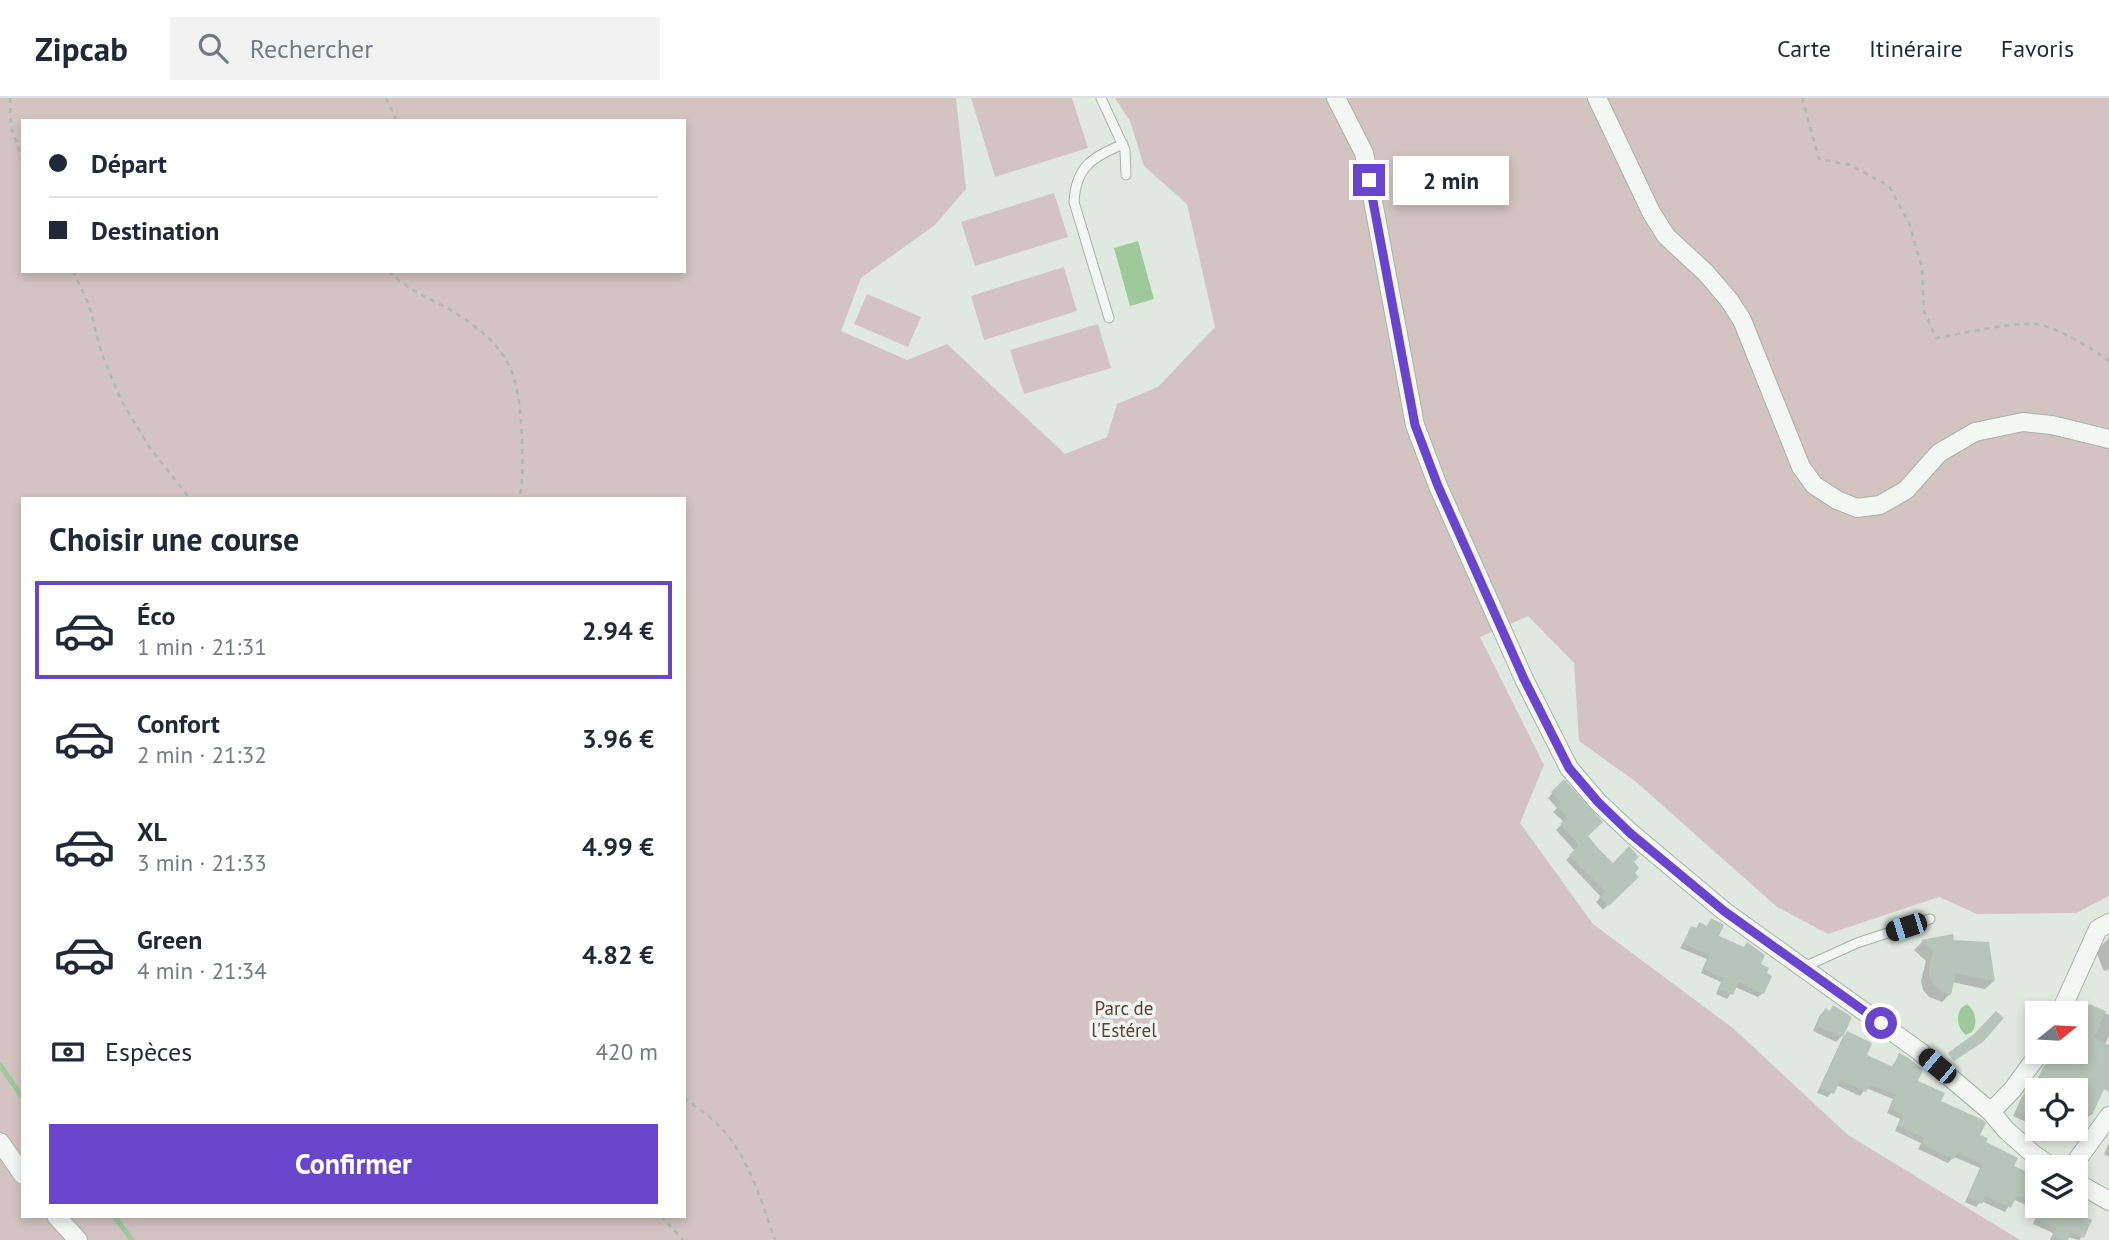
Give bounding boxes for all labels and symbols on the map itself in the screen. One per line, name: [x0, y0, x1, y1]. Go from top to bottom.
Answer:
callout: 2 min: [1394, 155, 1509, 204]
route end: [1353, 164, 1385, 196]
car: [1883, 911, 1930, 943]
park label: Parc de l'Estérel: [1091, 996, 1157, 1042]
north arrow: [2025, 1001, 2088, 1064]
route start: [1865, 1007, 1897, 1039]
car: [1915, 1044, 1960, 1088]

